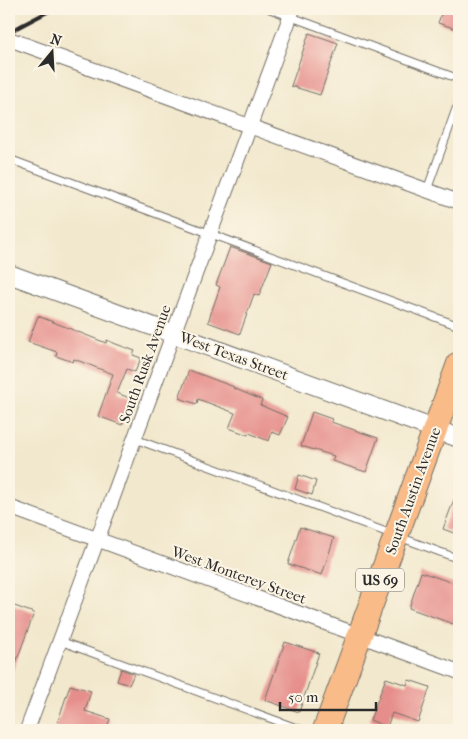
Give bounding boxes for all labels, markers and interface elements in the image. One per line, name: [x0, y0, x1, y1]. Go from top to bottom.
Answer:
north arrow: [28, 28, 78, 78]
text: N: [48, 30, 64, 50]
street label: South Rusk Avenue: [115, 302, 175, 426]
street label: West Texas Street: [176, 328, 291, 384]
street label: South Austin Avenue: [382, 424, 445, 557]
street label: West Monterey Street: [168, 542, 309, 608]
road number: US 69: [356, 568, 404, 592]
scale bar: [280, 679, 377, 711]
text: 50 m: [288, 688, 319, 706]

